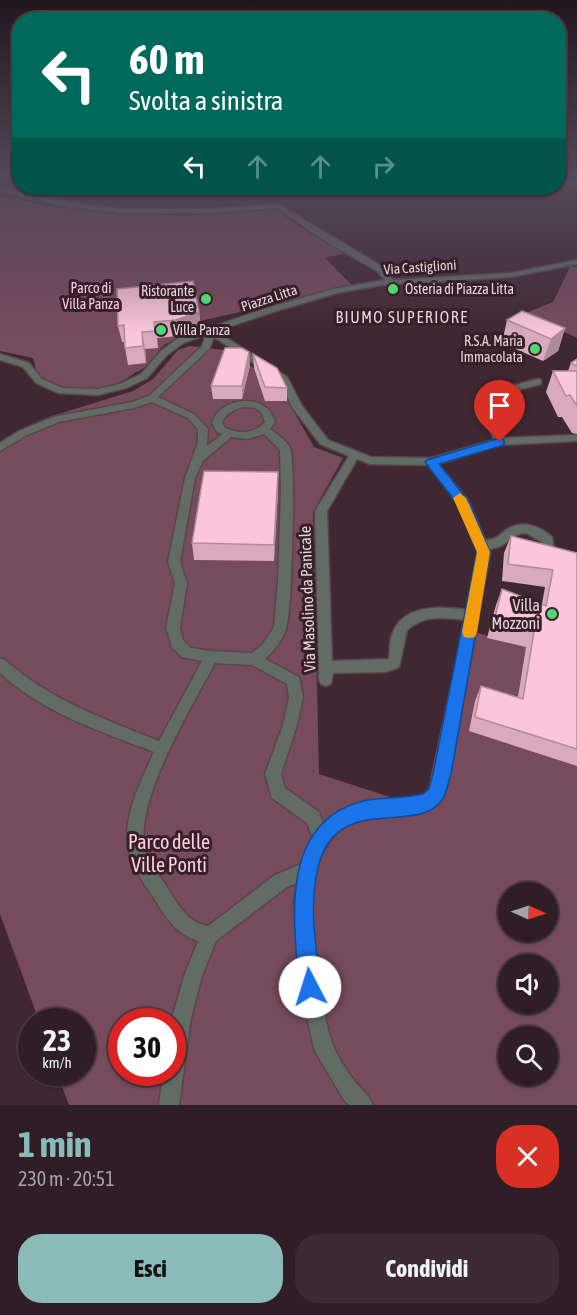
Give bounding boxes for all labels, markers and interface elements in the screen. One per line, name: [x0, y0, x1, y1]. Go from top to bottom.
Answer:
text: 60 m: [129, 35, 204, 83]
icon: left: [30, 36, 108, 114]
text: Svolta a sinistra: [129, 85, 283, 116]
icon: left: [178, 150, 211, 183]
icon: ahead: [241, 150, 274, 183]
icon: ahead: [304, 150, 337, 183]
icon: right: [367, 150, 400, 183]
street label: Via Castiglioni: [383, 256, 457, 278]
park label: Parco di Villa Panza: [62, 280, 120, 312]
street label: Piazza Litta: [239, 281, 299, 315]
place label: Osteria di Piazza Litta: [405, 281, 514, 297]
marker: Osteria di Piazza Litta: [386, 282, 400, 296]
place label: Ristorante Luce: [141, 283, 194, 315]
marker: Ristorante Luce: [199, 292, 213, 306]
district label: BIUMO SUPERIORE: [336, 308, 468, 326]
place label: Villa Panza: [173, 322, 230, 338]
marker: Villa Panza: [154, 323, 168, 337]
place label: R.S.A. Maria Immacolata: [460, 333, 523, 365]
marker: R.S.A. Maria Immacolata: [528, 342, 542, 356]
pin: [474, 380, 525, 442]
icon: arrive: [483, 389, 516, 422]
street label: Via Masolino da Panicale: [295, 526, 319, 672]
place label: Villa Mozzoni: [492, 596, 540, 632]
marker: Villa Mozzoni: [545, 607, 559, 621]
park label: Parco delle Ville Ponti: [128, 830, 210, 876]
north arrow: [498, 882, 558, 942]
map controls: [498, 882, 558, 1086]
button: sound: [498, 954, 558, 1014]
position arrow: [278, 955, 342, 1019]
speed limit sign: 30: [108, 1008, 186, 1086]
text: 23: [43, 1023, 71, 1057]
button: search: [498, 1026, 558, 1086]
text: km/h: [42, 1054, 72, 1071]
text: 1 min: [18, 1123, 92, 1165]
button: close: [496, 1125, 559, 1188]
text: 230 m · 20:51: [18, 1167, 115, 1190]
button: Esci: [18, 1234, 283, 1303]
button: Condividi: [295, 1234, 559, 1303]

